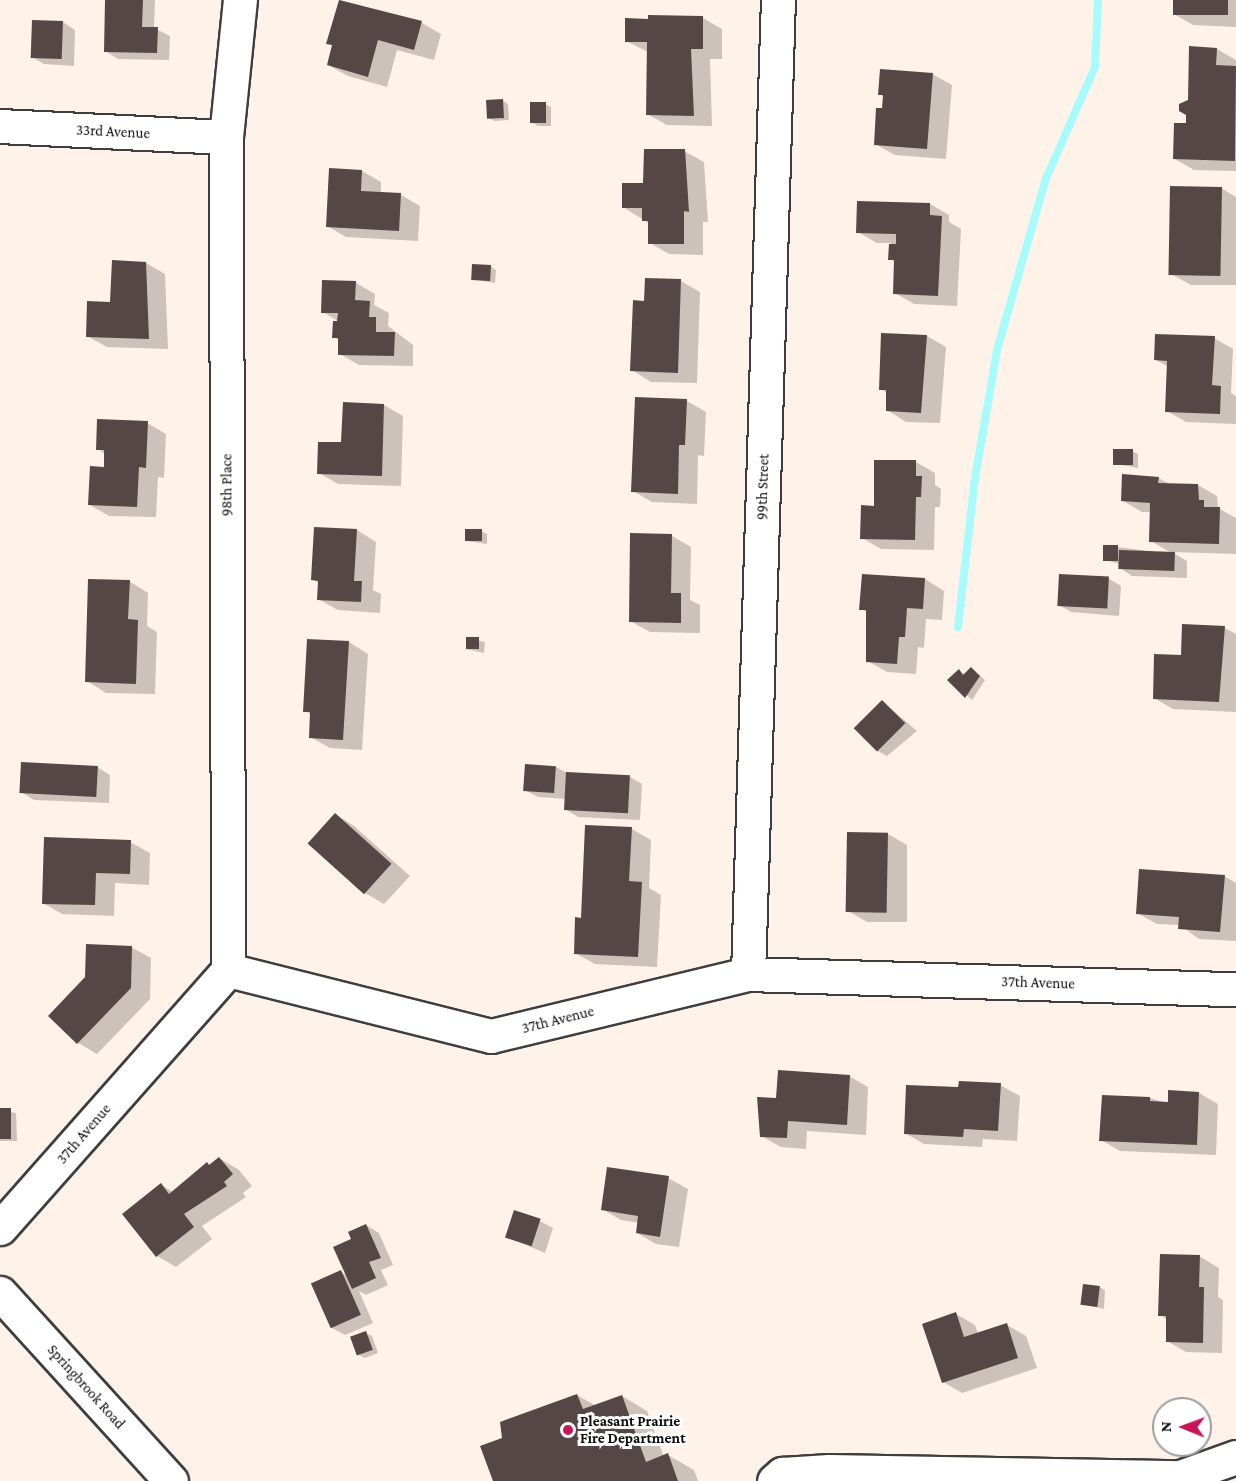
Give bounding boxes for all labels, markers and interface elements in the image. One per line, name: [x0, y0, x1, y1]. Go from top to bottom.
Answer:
street label: 33rd Avenue: [76, 121, 150, 143]
street label: 98th Place: [218, 454, 236, 516]
street label: 99th Street: [753, 454, 773, 520]
street label: 37th Avenue: [1001, 973, 1075, 993]
street label: 37th Avenue: [520, 1002, 596, 1038]
street label: 37th Avenue: [53, 1100, 115, 1168]
street label: Springbrook Road: [43, 1341, 129, 1433]
north arrow: [1152, 1397, 1212, 1457]
place label: Pleasant Prairie Fire Department: [580, 1412, 686, 1447]
text: N: [1157, 1421, 1174, 1432]
marker: Pleasant Prairie Fire Department: [561, 1423, 575, 1437]

